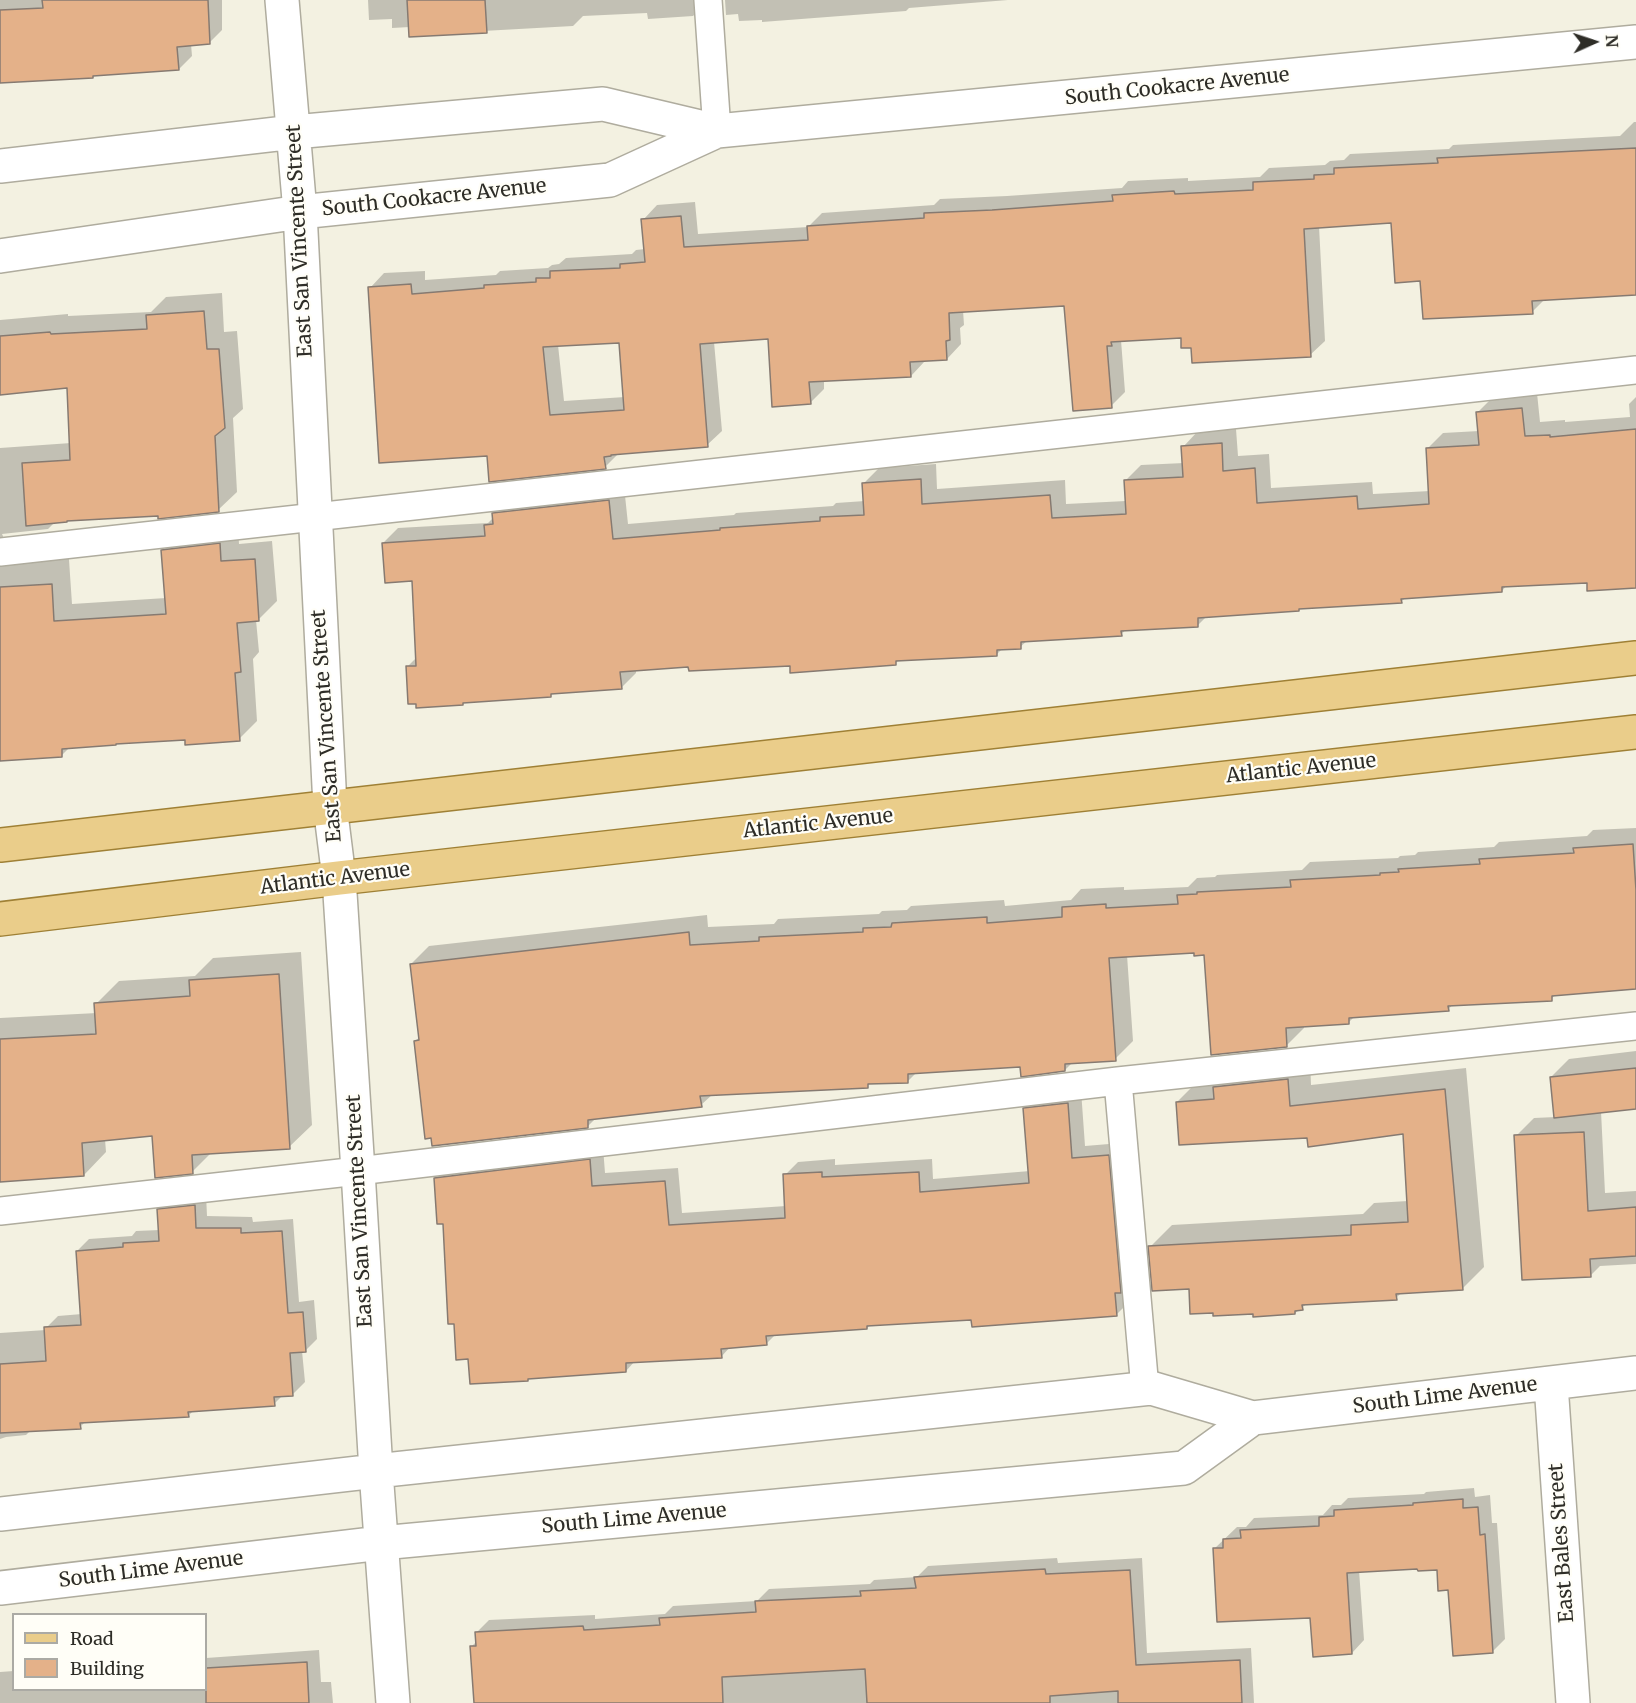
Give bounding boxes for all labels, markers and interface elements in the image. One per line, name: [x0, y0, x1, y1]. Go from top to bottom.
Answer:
north arrow: [1564, 12, 1624, 72]
text: N: [1602, 34, 1622, 48]
street label: South Cookacre Avenue: [1064, 63, 1290, 111]
street label: East San Vincente Street: [282, 124, 318, 358]
street label: South Cookacre Avenue: [321, 174, 547, 222]
street label: East San Vincente Street: [307, 609, 347, 843]
street label: Atlantic Avenue: [1225, 749, 1377, 789]
street label: Atlantic Avenue: [742, 804, 894, 844]
street label: Atlantic Avenue: [259, 858, 411, 900]
street label: East San Vincente Street: [342, 1094, 378, 1328]
street label: South Lime Avenue: [1351, 1373, 1539, 1419]
street label: East Bales Street: [1544, 1462, 1580, 1624]
street label: South Lime Avenue: [540, 1499, 728, 1539]
street label: South Lime Avenue: [57, 1547, 245, 1593]
legend: [12, 1613, 207, 1691]
text: Road: [70, 1627, 114, 1650]
text: Building: [70, 1657, 144, 1680]

